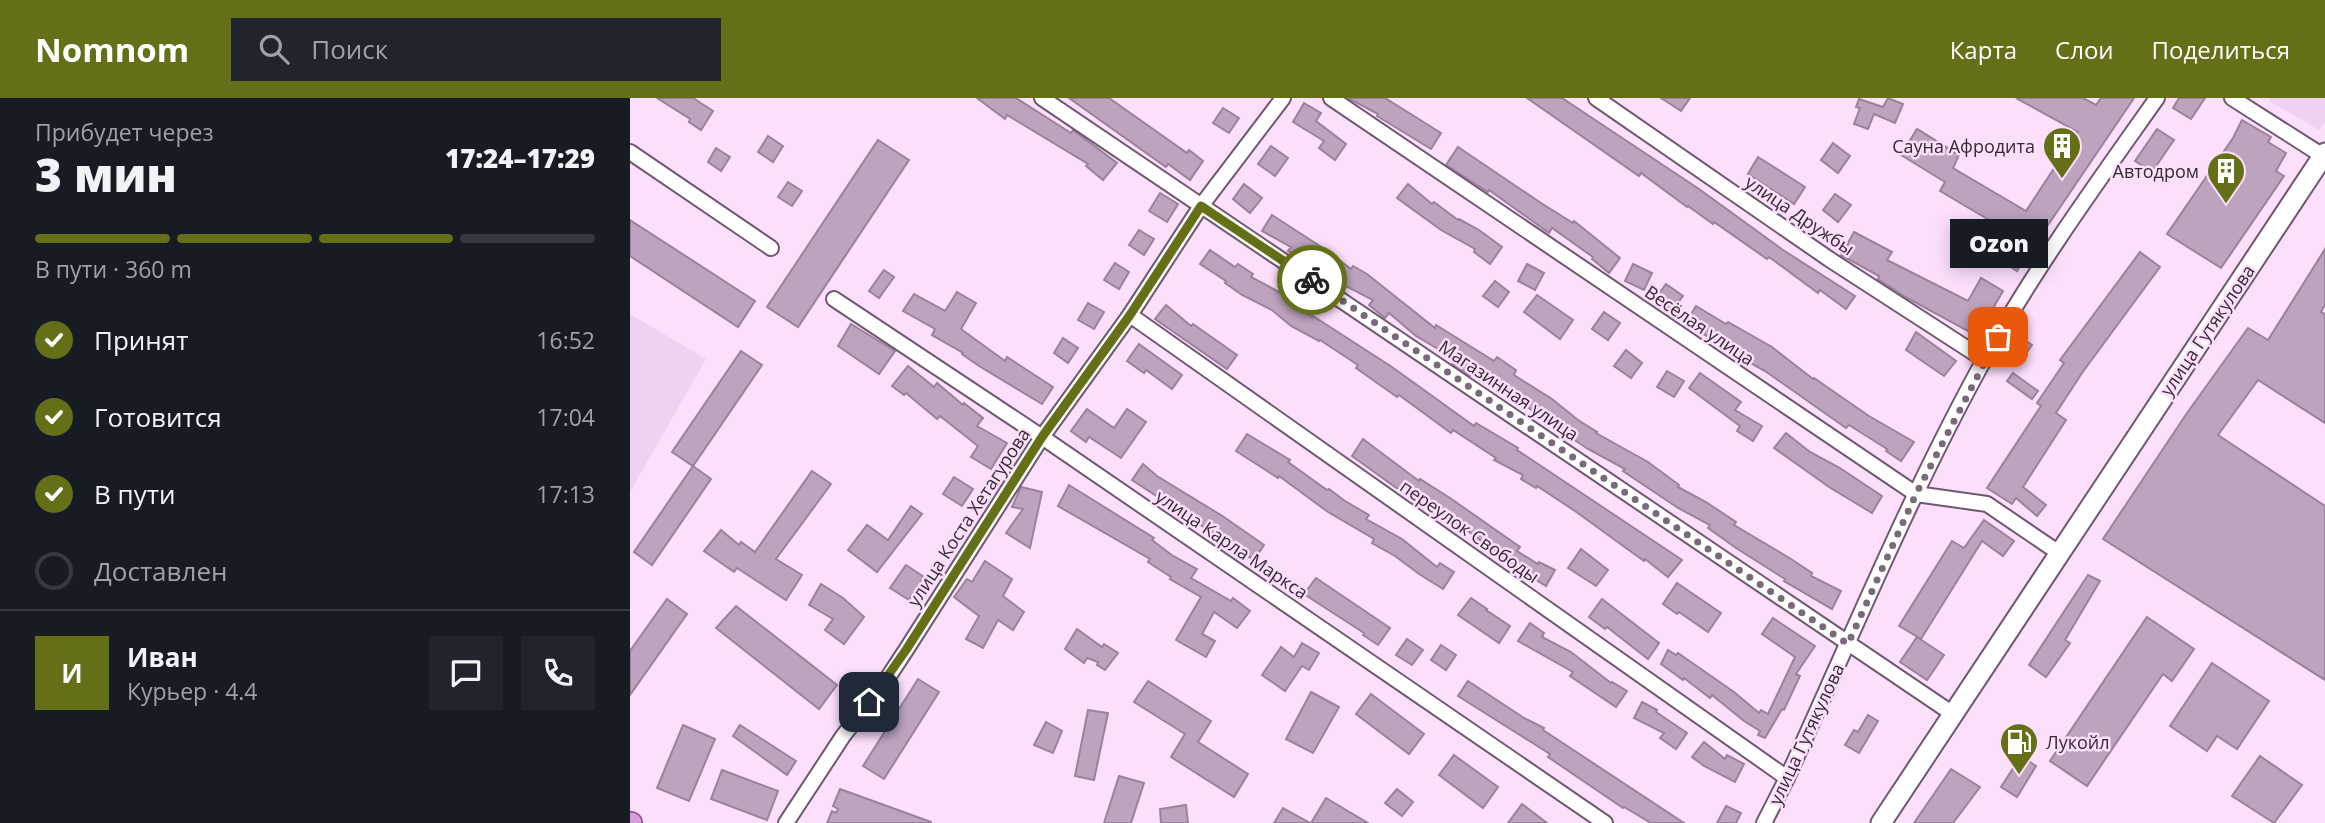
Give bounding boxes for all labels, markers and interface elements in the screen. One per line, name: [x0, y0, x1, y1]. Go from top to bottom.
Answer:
search box: [231, 18, 721, 81]
text: Nomnom: [35, 27, 189, 72]
icon: search: [255, 30, 293, 68]
text: Поиск: [311, 31, 388, 67]
text: Карта: [1950, 33, 2017, 66]
text: Слои: [2055, 33, 2114, 66]
text: Поделиться: [2152, 33, 2290, 66]
text: Прибудет через: [35, 116, 214, 148]
building icon: Сауна Афродита: [2041, 125, 2083, 180]
place label: Сауна Афродита: [1892, 134, 2035, 158]
text: 17:24–17:29: [445, 140, 595, 176]
text: 3 мин: [35, 143, 177, 205]
building icon: Автодром: [2205, 150, 2247, 205]
place label: Автодром: [2113, 159, 2199, 183]
street label: улица Дружбы: [1741, 170, 1859, 260]
callout: Ozon: [1949, 218, 2047, 267]
text: Ozon: [1969, 227, 2029, 259]
courier: [1277, 245, 1347, 315]
text: В пути · 360 m: [35, 253, 192, 285]
street label: улица Гутякулова: [2154, 260, 2260, 400]
icon: bike: [1293, 261, 1331, 299]
street label: Весёлая улица: [1640, 279, 1760, 371]
pin: [1968, 307, 2028, 367]
icon: bag: [1979, 318, 2017, 356]
icon: check: [35, 321, 73, 359]
text: Принят: [94, 322, 188, 358]
text: 16:52: [536, 324, 595, 356]
street label: Магазинная улица: [1434, 334, 1584, 446]
icon: check: [35, 398, 73, 436]
text: Готовится: [94, 399, 222, 435]
text: 17:04: [536, 401, 595, 433]
street label: улица Коста Хетагурова: [901, 423, 1035, 611]
street label: переулок Свободы: [1396, 474, 1544, 588]
icon: check: [35, 475, 73, 513]
text: В пути: [94, 476, 175, 512]
text: 17:13: [536, 478, 595, 510]
street label: улица Карла Маркса: [1151, 484, 1313, 604]
text: Доставлен: [94, 553, 227, 589]
button: chat: [429, 636, 503, 710]
button: phone: [521, 636, 595, 710]
text: Иван: [127, 639, 198, 675]
text: И: [61, 655, 83, 691]
street label: улица Гутякулова: [1763, 659, 1849, 809]
pin: [839, 672, 899, 732]
text: Курьер · 4.4: [127, 675, 258, 707]
icon: home: [850, 683, 888, 721]
fuel station icon: Лукойл: [1998, 721, 2040, 776]
place label: Лукойл: [2046, 730, 2110, 754]

